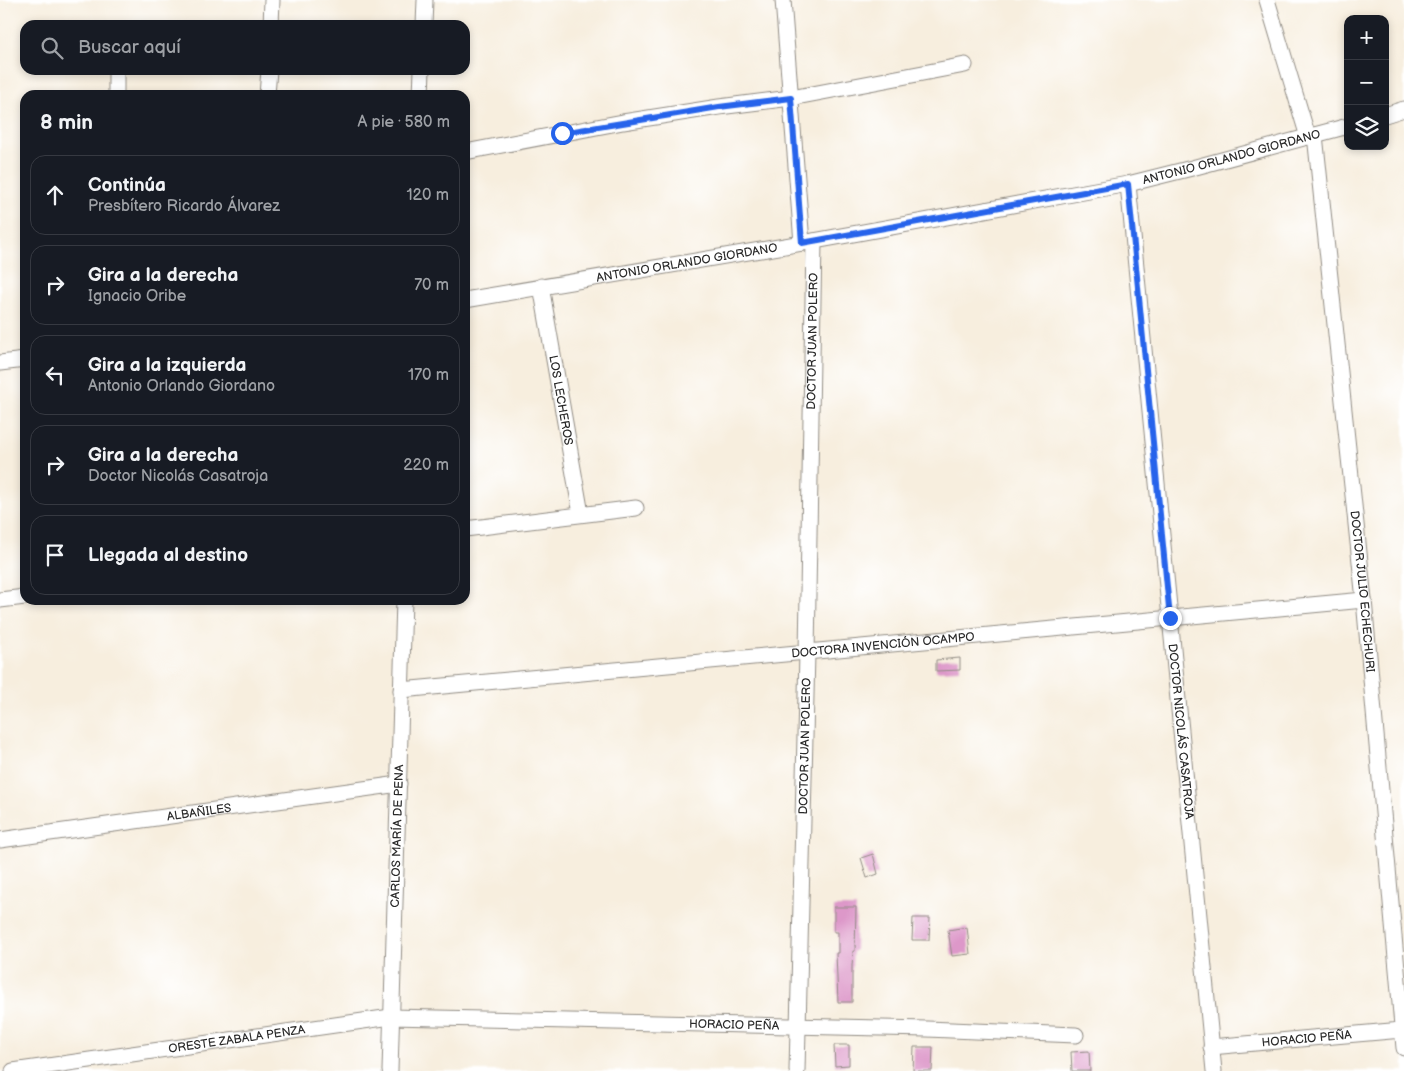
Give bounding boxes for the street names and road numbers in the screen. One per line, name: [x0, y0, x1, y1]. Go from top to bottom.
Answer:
street label: ANTONIO ORLANDO GIORDANO: [1141, 127, 1322, 188]
street label: ANTONIO ORLANDO GIORDANO: [595, 240, 779, 286]
street label: DOCTOR JUAN POLERO: [804, 273, 821, 410]
street label: LOS LECHEROS: [545, 354, 576, 446]
street label: DOCTOR JULIO ECHECHURI: [1347, 510, 1377, 673]
street label: DOCTORA INVENCIÓN OCAMPO: [791, 629, 975, 661]
street label: DOCTOR NICOLÁS CASATROJA: [1165, 643, 1197, 821]
street label: DOCTOR JUAN POLERO: [796, 678, 814, 815]
street label: CARLOS MARÍA DE PENA: [388, 764, 407, 908]
street label: ALBAÑILES: [166, 801, 232, 824]
street label: HORACIO PEÑA: [689, 1016, 780, 1034]
street label: ORESTE ZABALA PENZA: [167, 1022, 307, 1057]
street label: HORACIO PEÑA: [1261, 1026, 1353, 1050]

